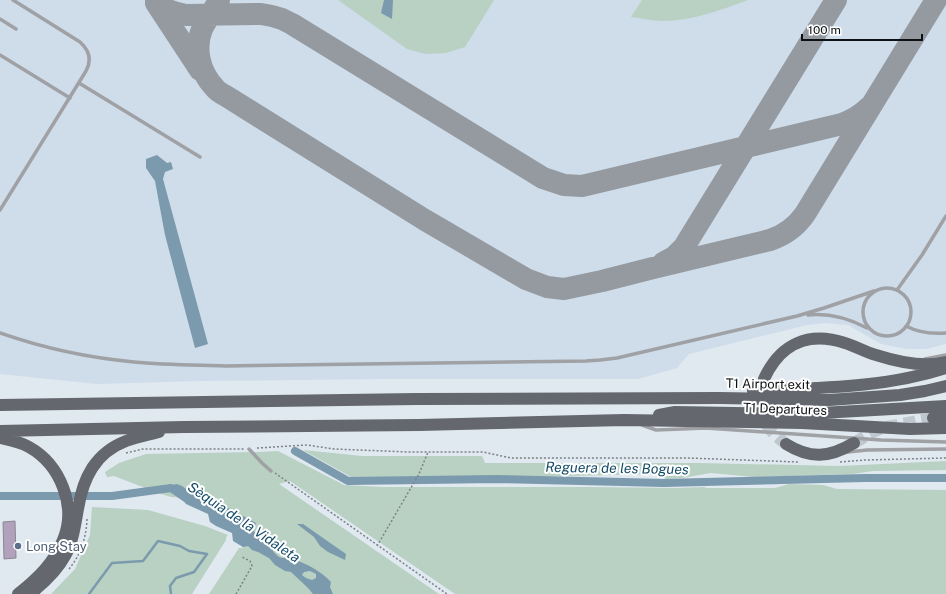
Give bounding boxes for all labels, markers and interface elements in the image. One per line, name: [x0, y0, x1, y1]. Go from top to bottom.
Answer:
scale bar: [802, 16, 922, 42]
text: 100 m: [808, 23, 841, 37]
street label: T1 Airport exit: [726, 376, 810, 392]
street label: T1 Departures: [743, 400, 827, 418]
water label: Reguera de les Bogues: [545, 459, 689, 477]
water label: Sèquia de la Vidaleta: [185, 478, 303, 566]
place label: Long Stay: [26, 539, 87, 554]
marker: Long Stay: [13, 541, 23, 551]

